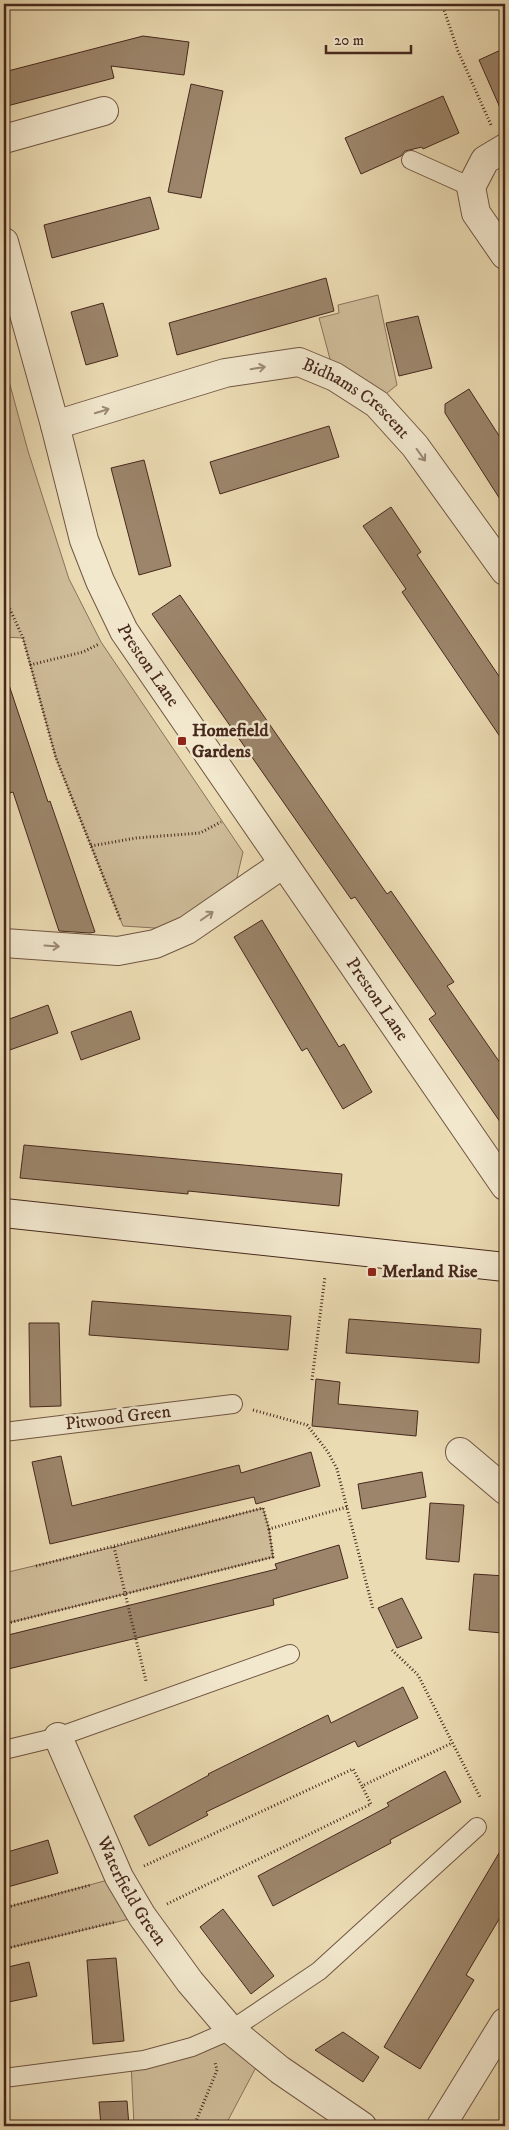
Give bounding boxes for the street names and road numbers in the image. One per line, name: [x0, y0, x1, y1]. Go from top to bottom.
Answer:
street label: Bidhams Crescent: [299, 354, 414, 444]
street label: Preston Lane: [111, 621, 184, 711]
street label: Preston Lane: [341, 954, 413, 1045]
street label: Pitwood Green: [64, 1401, 173, 1435]
street label: Waterfield Green: [91, 1832, 171, 1951]

